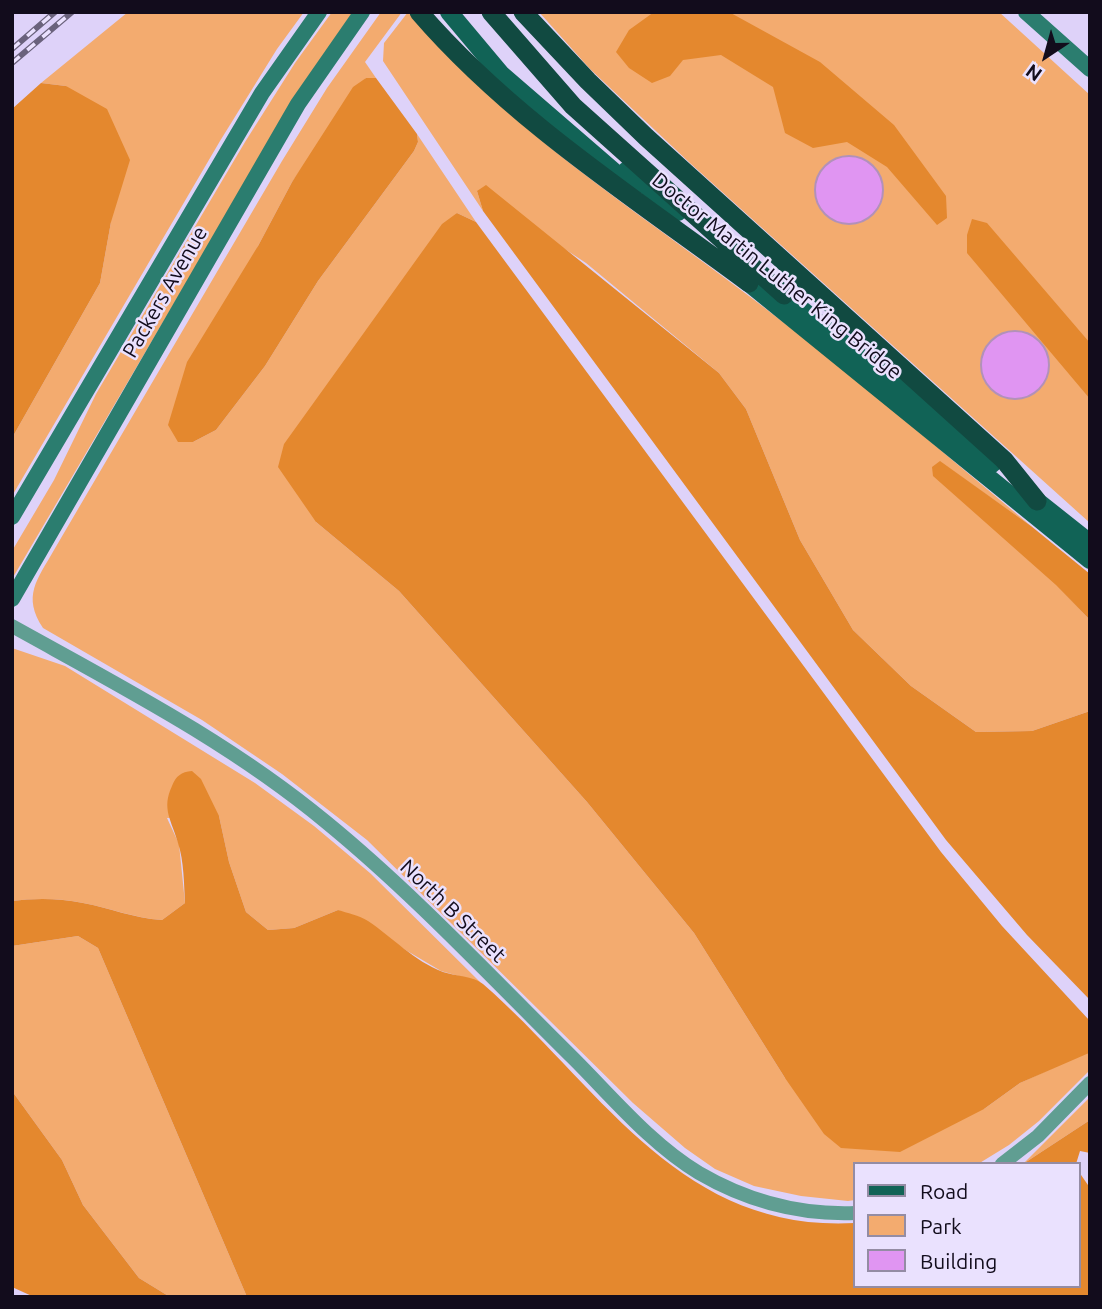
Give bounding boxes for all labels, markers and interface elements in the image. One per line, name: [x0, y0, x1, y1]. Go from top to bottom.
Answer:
north arrow: [1011, 21, 1081, 91]
text: N: [1021, 60, 1046, 86]
street label: Doctor Martin Luther King Bridge: [647, 167, 907, 385]
street label: Packers Avenue: [117, 222, 213, 362]
street label: North B Street: [395, 854, 511, 968]
legend: [853, 1162, 1081, 1288]
text: Road: [920, 1179, 968, 1203]
text: Park: [920, 1214, 962, 1238]
text: Building: [920, 1249, 997, 1273]

